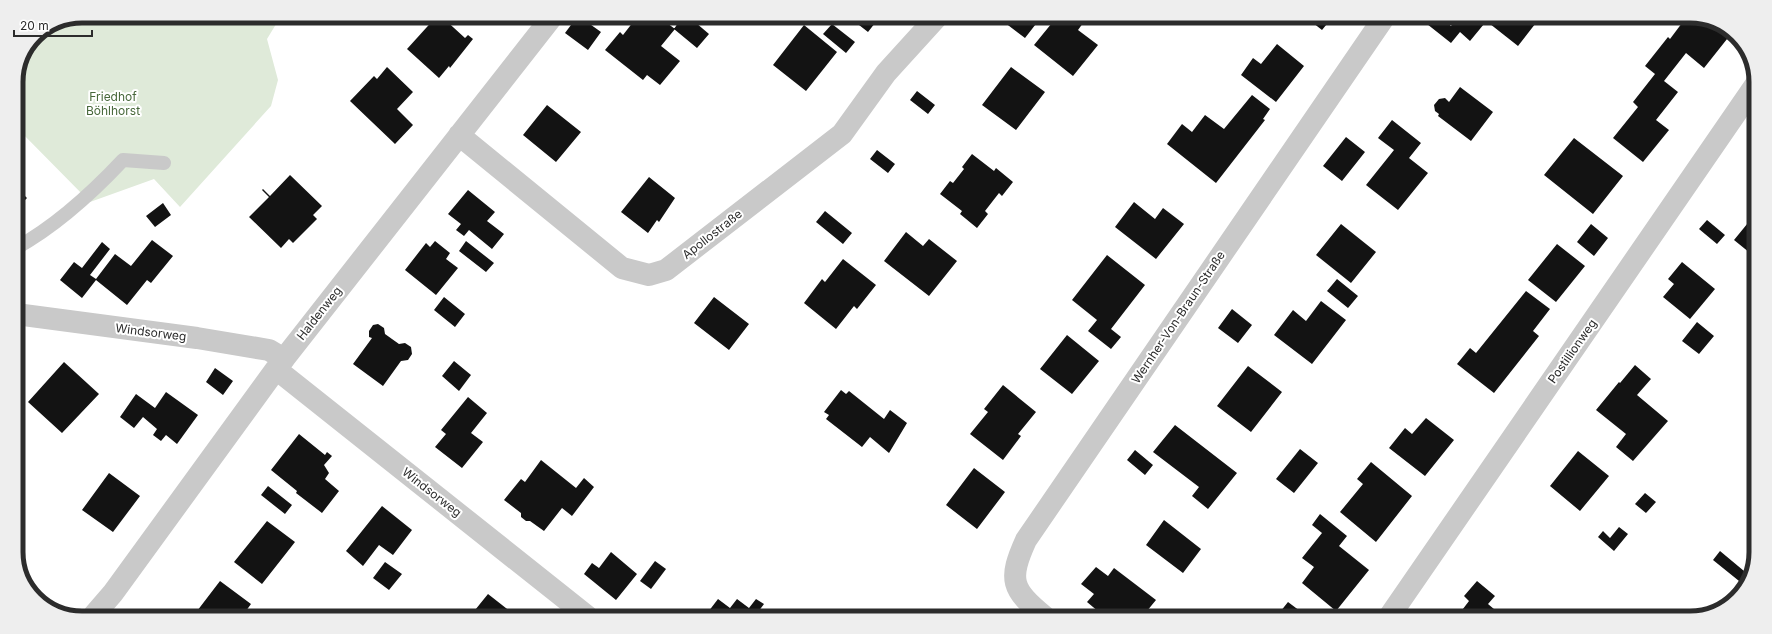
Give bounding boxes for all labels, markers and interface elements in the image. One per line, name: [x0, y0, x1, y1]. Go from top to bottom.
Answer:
scale bar: [14, 12, 92, 38]
text: 20 m: [20, 18, 49, 33]
park label: Friedhof Böhlhorst: [86, 89, 140, 118]
street label: Apollostraße: [679, 206, 745, 262]
street label: Wernher-Von-Braun-Straße: [1128, 248, 1228, 386]
street label: Haldenweg: [293, 283, 345, 343]
street label: Postillionweg: [1544, 316, 1600, 386]
street label: Windsorweg: [115, 320, 187, 344]
street label: Windsorweg: [399, 464, 465, 520]

